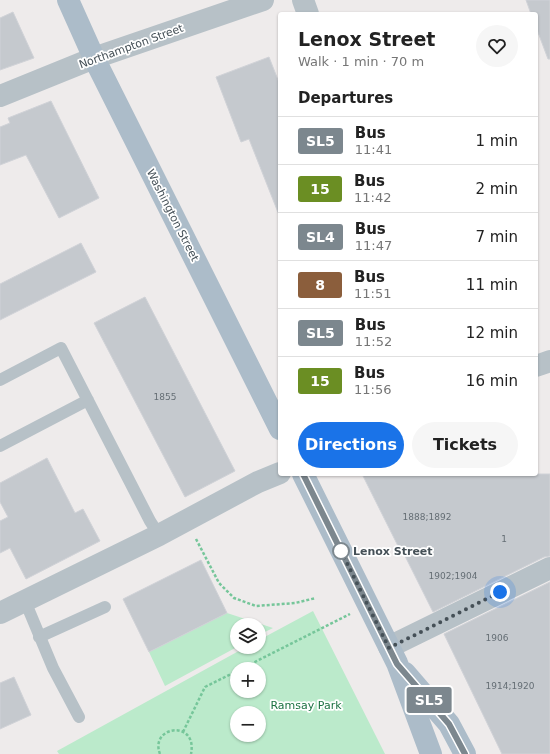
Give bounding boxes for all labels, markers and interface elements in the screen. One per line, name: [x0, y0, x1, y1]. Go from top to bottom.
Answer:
street label: Northampton Street: [77, 21, 186, 71]
button: heart: [476, 25, 518, 67]
text: Lenox Street: [298, 28, 435, 50]
text: Walk · 1 min · 70 m: [298, 54, 424, 69]
text: Departures: [298, 89, 393, 107]
text: Bus: [355, 124, 386, 142]
text: 1 min: [475, 132, 518, 150]
text: SL5: [306, 133, 335, 149]
text: 11:41: [355, 142, 392, 157]
street label: Washington Street: [144, 167, 202, 264]
text: Bus: [354, 172, 385, 190]
text: 2 min: [475, 180, 518, 198]
text: 15: [310, 181, 330, 197]
text: 11:42: [354, 190, 391, 205]
text: Bus: [355, 220, 386, 238]
text: 7 min: [475, 228, 518, 246]
text: SL4: [306, 229, 335, 245]
text: 11:47: [355, 238, 392, 253]
text: Bus: [354, 268, 385, 286]
text: 11 min: [466, 276, 518, 294]
text: 8: [315, 277, 325, 293]
text: 11:51: [354, 286, 391, 301]
text: Bus: [355, 316, 386, 334]
text: 12 min: [466, 324, 518, 342]
text: SL5: [306, 325, 335, 341]
text: 11:52: [355, 334, 392, 349]
text: Bus: [354, 364, 385, 382]
text: 16 min: [466, 372, 518, 390]
text: 15: [310, 373, 330, 389]
text: 11:56: [354, 382, 391, 397]
house number: 1855: [154, 392, 176, 402]
button: Directions: [298, 422, 404, 468]
button: Tickets: [412, 422, 518, 468]
house number: 1888;1892: [403, 512, 451, 522]
house number: 1: [501, 534, 507, 544]
marker: Lenox Street: [332, 542, 350, 560]
place label: Lenox Street: [353, 545, 433, 558]
house number: 1902;1904: [429, 571, 478, 581]
your location: [490, 582, 510, 602]
map controls: [230, 618, 266, 742]
button: layers: [230, 618, 266, 654]
house number: 1906: [486, 633, 509, 643]
button: +: [230, 662, 266, 698]
house number: 1914;1920: [486, 681, 535, 691]
line badge: SL5: [406, 687, 452, 713]
text: SL5: [415, 692, 443, 708]
park label: Ramsay Park: [270, 699, 342, 712]
button: −: [230, 706, 266, 742]

